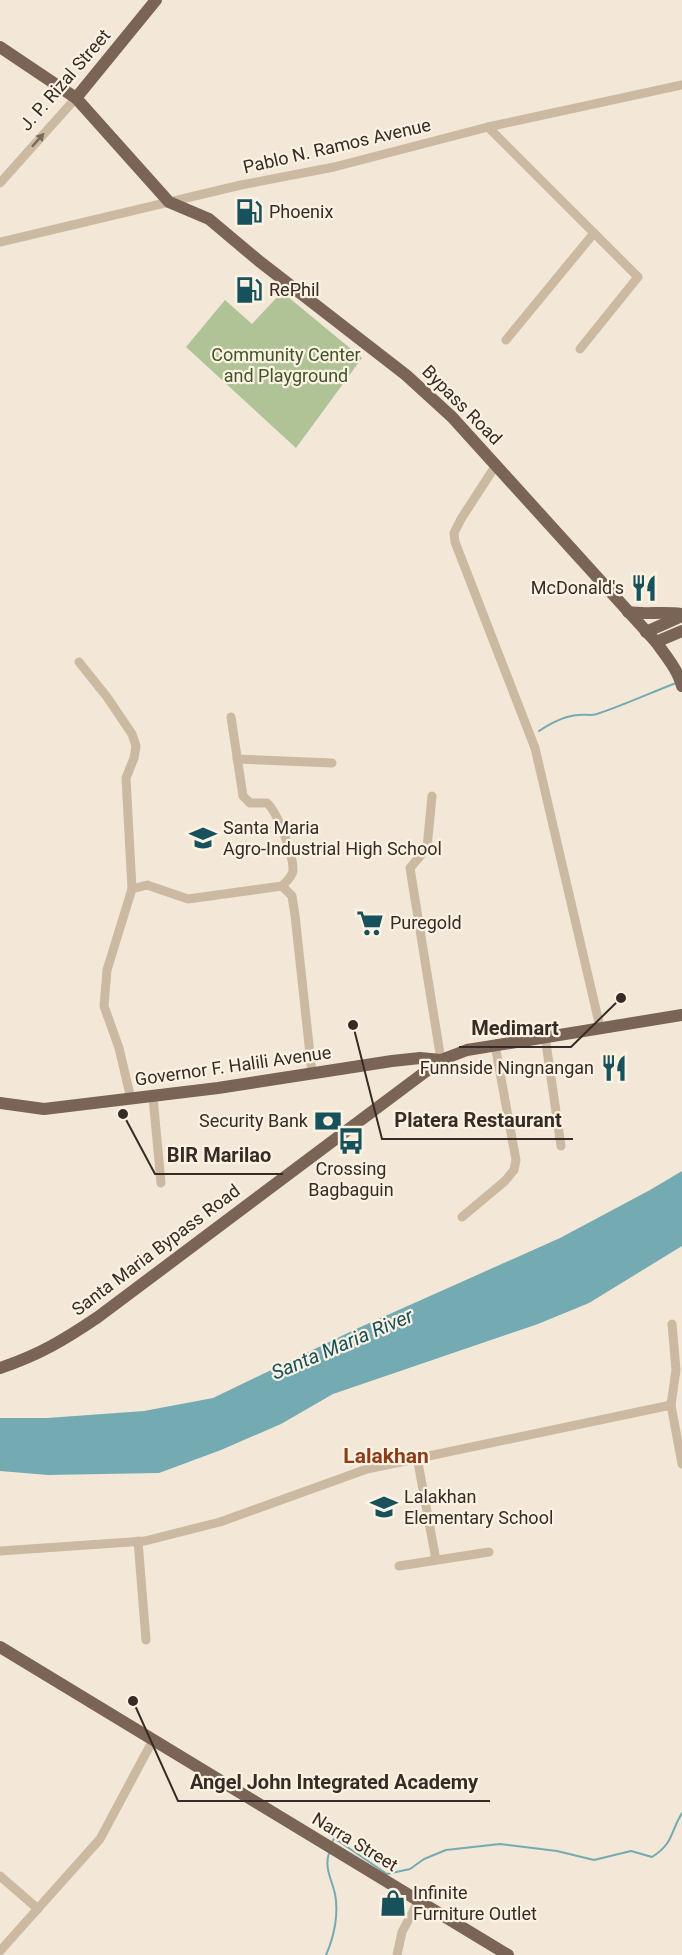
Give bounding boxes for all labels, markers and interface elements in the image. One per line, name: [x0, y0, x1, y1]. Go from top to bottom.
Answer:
street label: J. P. Rizal Street: [15, 25, 114, 135]
street label: Pablo N. Ramos Avenue: [241, 114, 433, 177]
one-way arrow: [31, 133, 44, 148]
fuel station icon: Phoenix: [234, 197, 264, 227]
place label: Phoenix: [269, 201, 333, 222]
fuel station icon: RePhil: [234, 275, 264, 305]
place label: RePhil: [269, 279, 320, 300]
park label: Community Center and Playground: [211, 344, 361, 386]
street label: Bypass Road: [418, 360, 507, 449]
restaurant icon: McDonald's: [629, 573, 659, 603]
place label: McDonald's: [531, 577, 624, 598]
place label: Santa Maria Agro-Industrial High School: [223, 817, 442, 859]
school or university icon: Santa Maria Agro-Industrial High School: [188, 823, 218, 853]
supermarket icon: Puregold: [355, 908, 385, 938]
place label: Puregold: [390, 912, 462, 933]
callout: Medimart: [459, 1009, 571, 1047]
text: Medimart: [471, 1016, 559, 1040]
street label: Governor F. Halili Avenue: [133, 1041, 332, 1090]
restaurant icon: Funnside Ningnangan: [599, 1053, 629, 1083]
place label: Funnside Ningnangan: [420, 1057, 594, 1078]
callout: Platera Restaurant: [382, 1101, 573, 1139]
bank icon: Security Bank: [313, 1106, 343, 1136]
text: Platera Restaurant: [394, 1108, 562, 1132]
place label: Security Bank: [199, 1110, 309, 1131]
bus stop icon: Crossing Bagbaguin: [336, 1126, 366, 1156]
callout: BIR Marilao: [155, 1136, 283, 1174]
text: BIR Marilao: [167, 1143, 271, 1167]
place label: Crossing Bagbaguin: [308, 1158, 394, 1200]
street label: Santa Maria Bypass Road: [68, 1180, 244, 1320]
water label: Santa Maria River: [268, 1303, 418, 1385]
district label: Lalakhan: [343, 1444, 429, 1468]
place label: Lalakhan Elementary School: [404, 1486, 553, 1528]
school or university icon: Lalakhan Elementary School: [369, 1492, 399, 1522]
callout: Angel John Integrated Academy: [178, 1763, 490, 1801]
text: Angel John Integrated Academy: [190, 1770, 479, 1794]
street label: Narra Street: [309, 1808, 402, 1875]
place label: Infinite Furniture Outlet: [413, 1882, 537, 1924]
shop icon: Infinite Furniture Outlet: [378, 1888, 408, 1918]

